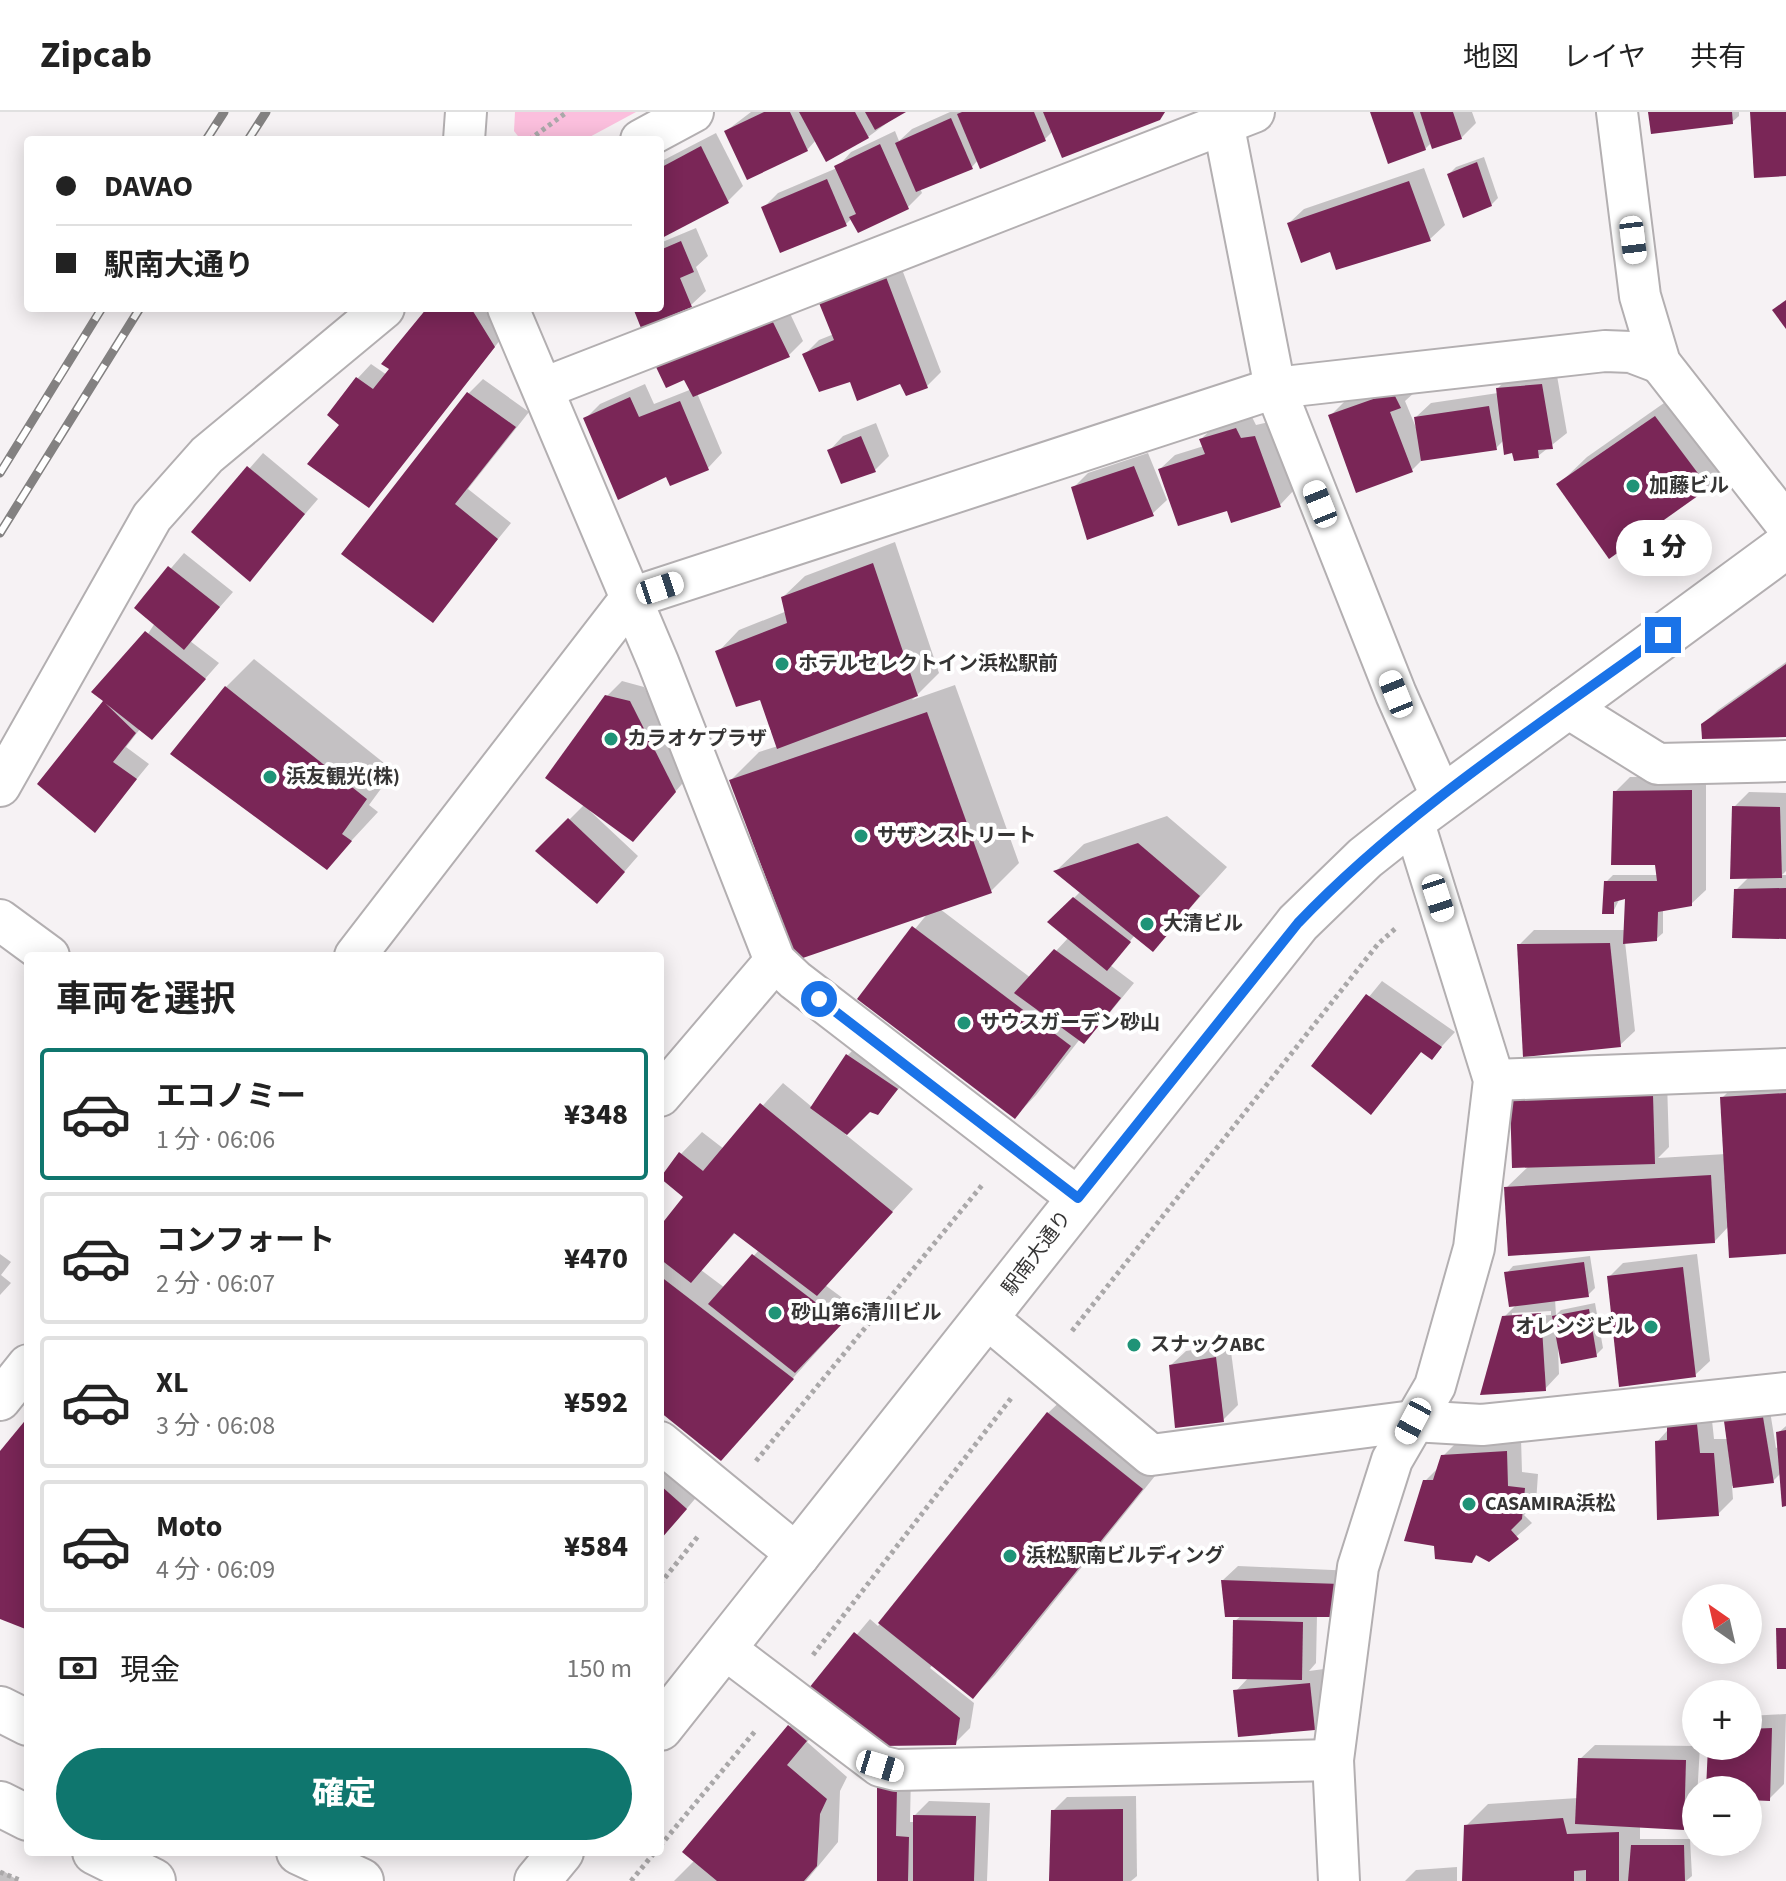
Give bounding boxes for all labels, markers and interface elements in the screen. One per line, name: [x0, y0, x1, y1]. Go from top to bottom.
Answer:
text: Zipcab: [40, 28, 152, 82]
text: 地図: [1463, 37, 1519, 77]
text: レイヤ: [1563, 37, 1646, 77]
text: 共有: [1690, 37, 1746, 77]
text: DAVAO: [104, 165, 193, 208]
car: [1618, 215, 1648, 265]
text: 駅南大通り: [104, 244, 254, 287]
place label: 加藤ビル: [1649, 472, 1729, 500]
car: [1300, 477, 1340, 531]
marker: 加藤ビル: [1624, 477, 1642, 495]
callout: 1 分: [1615, 519, 1711, 575]
text: 1 分: [1641, 529, 1687, 566]
car: [633, 569, 687, 607]
route end: [1645, 617, 1681, 653]
place label: ホテルセレクトイン浜松駅前: [798, 650, 1058, 678]
marker: ホテルセレクトイン浜松駅前: [773, 655, 791, 673]
car: [1376, 667, 1416, 721]
place label: カラオケプラザ: [627, 725, 767, 753]
marker: カラオケプラザ: [602, 730, 620, 748]
place label: 浜友観光(株): [286, 763, 400, 791]
marker: 浜友観光(株): [261, 768, 279, 786]
place label: サザンストリート: [877, 822, 1037, 850]
marker: サザンストリート: [852, 827, 870, 845]
car: [1419, 871, 1457, 925]
place label: 大清ビル: [1163, 910, 1243, 938]
marker: 大清ビル: [1138, 915, 1156, 933]
text: 車両を選択: [56, 974, 236, 1025]
route start: [801, 981, 837, 1017]
place label: サウスガーデン砂山: [980, 1009, 1160, 1037]
marker: サウスガーデン砂山: [955, 1014, 973, 1032]
text: エコノミー: [156, 1075, 306, 1118]
icon: car: [60, 1078, 132, 1150]
text: ¥348: [564, 1093, 628, 1136]
text: 1 分 · 06:06: [156, 1121, 275, 1158]
street label: 駅南大通り: [996, 1205, 1078, 1301]
text: コンフォート: [156, 1219, 335, 1262]
icon: car: [60, 1222, 132, 1294]
text: ¥470: [564, 1237, 628, 1280]
text: 2 分 · 06:07: [156, 1265, 275, 1302]
place label: 砂山第6清川ビル: [791, 1299, 942, 1327]
marker: 砂山第6清川ビル: [766, 1304, 784, 1322]
place label: オレンジビル: [1515, 1313, 1635, 1341]
marker: オレンジビル: [1642, 1318, 1660, 1336]
place label: スナックABC: [1150, 1331, 1266, 1359]
marker: スナックABC: [1125, 1336, 1143, 1354]
text: XL: [156, 1361, 189, 1404]
icon: car: [60, 1366, 132, 1438]
text: ¥592: [564, 1381, 628, 1424]
car: [1391, 1394, 1435, 1448]
text: 3 分 · 06:08: [156, 1407, 275, 1444]
place label: CASAMIRA浜松: [1485, 1490, 1616, 1518]
marker: CASAMIRA浜松: [1460, 1495, 1478, 1513]
text: Moto: [156, 1505, 222, 1548]
icon: car: [60, 1510, 132, 1582]
text: ¥584: [564, 1525, 628, 1568]
place label: 浜松駅南ビルディング: [1026, 1542, 1225, 1570]
marker: 浜松駅南ビルディング: [1001, 1547, 1019, 1565]
text: 4 分 · 06:09: [156, 1551, 275, 1588]
north arrow: [1682, 1584, 1762, 1664]
map controls: [1682, 1584, 1762, 1856]
icon: cash: [56, 1646, 100, 1690]
text: 現金: [120, 1649, 180, 1692]
text: 150 m: [566, 1650, 632, 1687]
button: +: [1682, 1680, 1762, 1760]
button: 確定: [56, 1748, 632, 1840]
car: [854, 1748, 906, 1784]
button: −: [1682, 1776, 1762, 1856]

